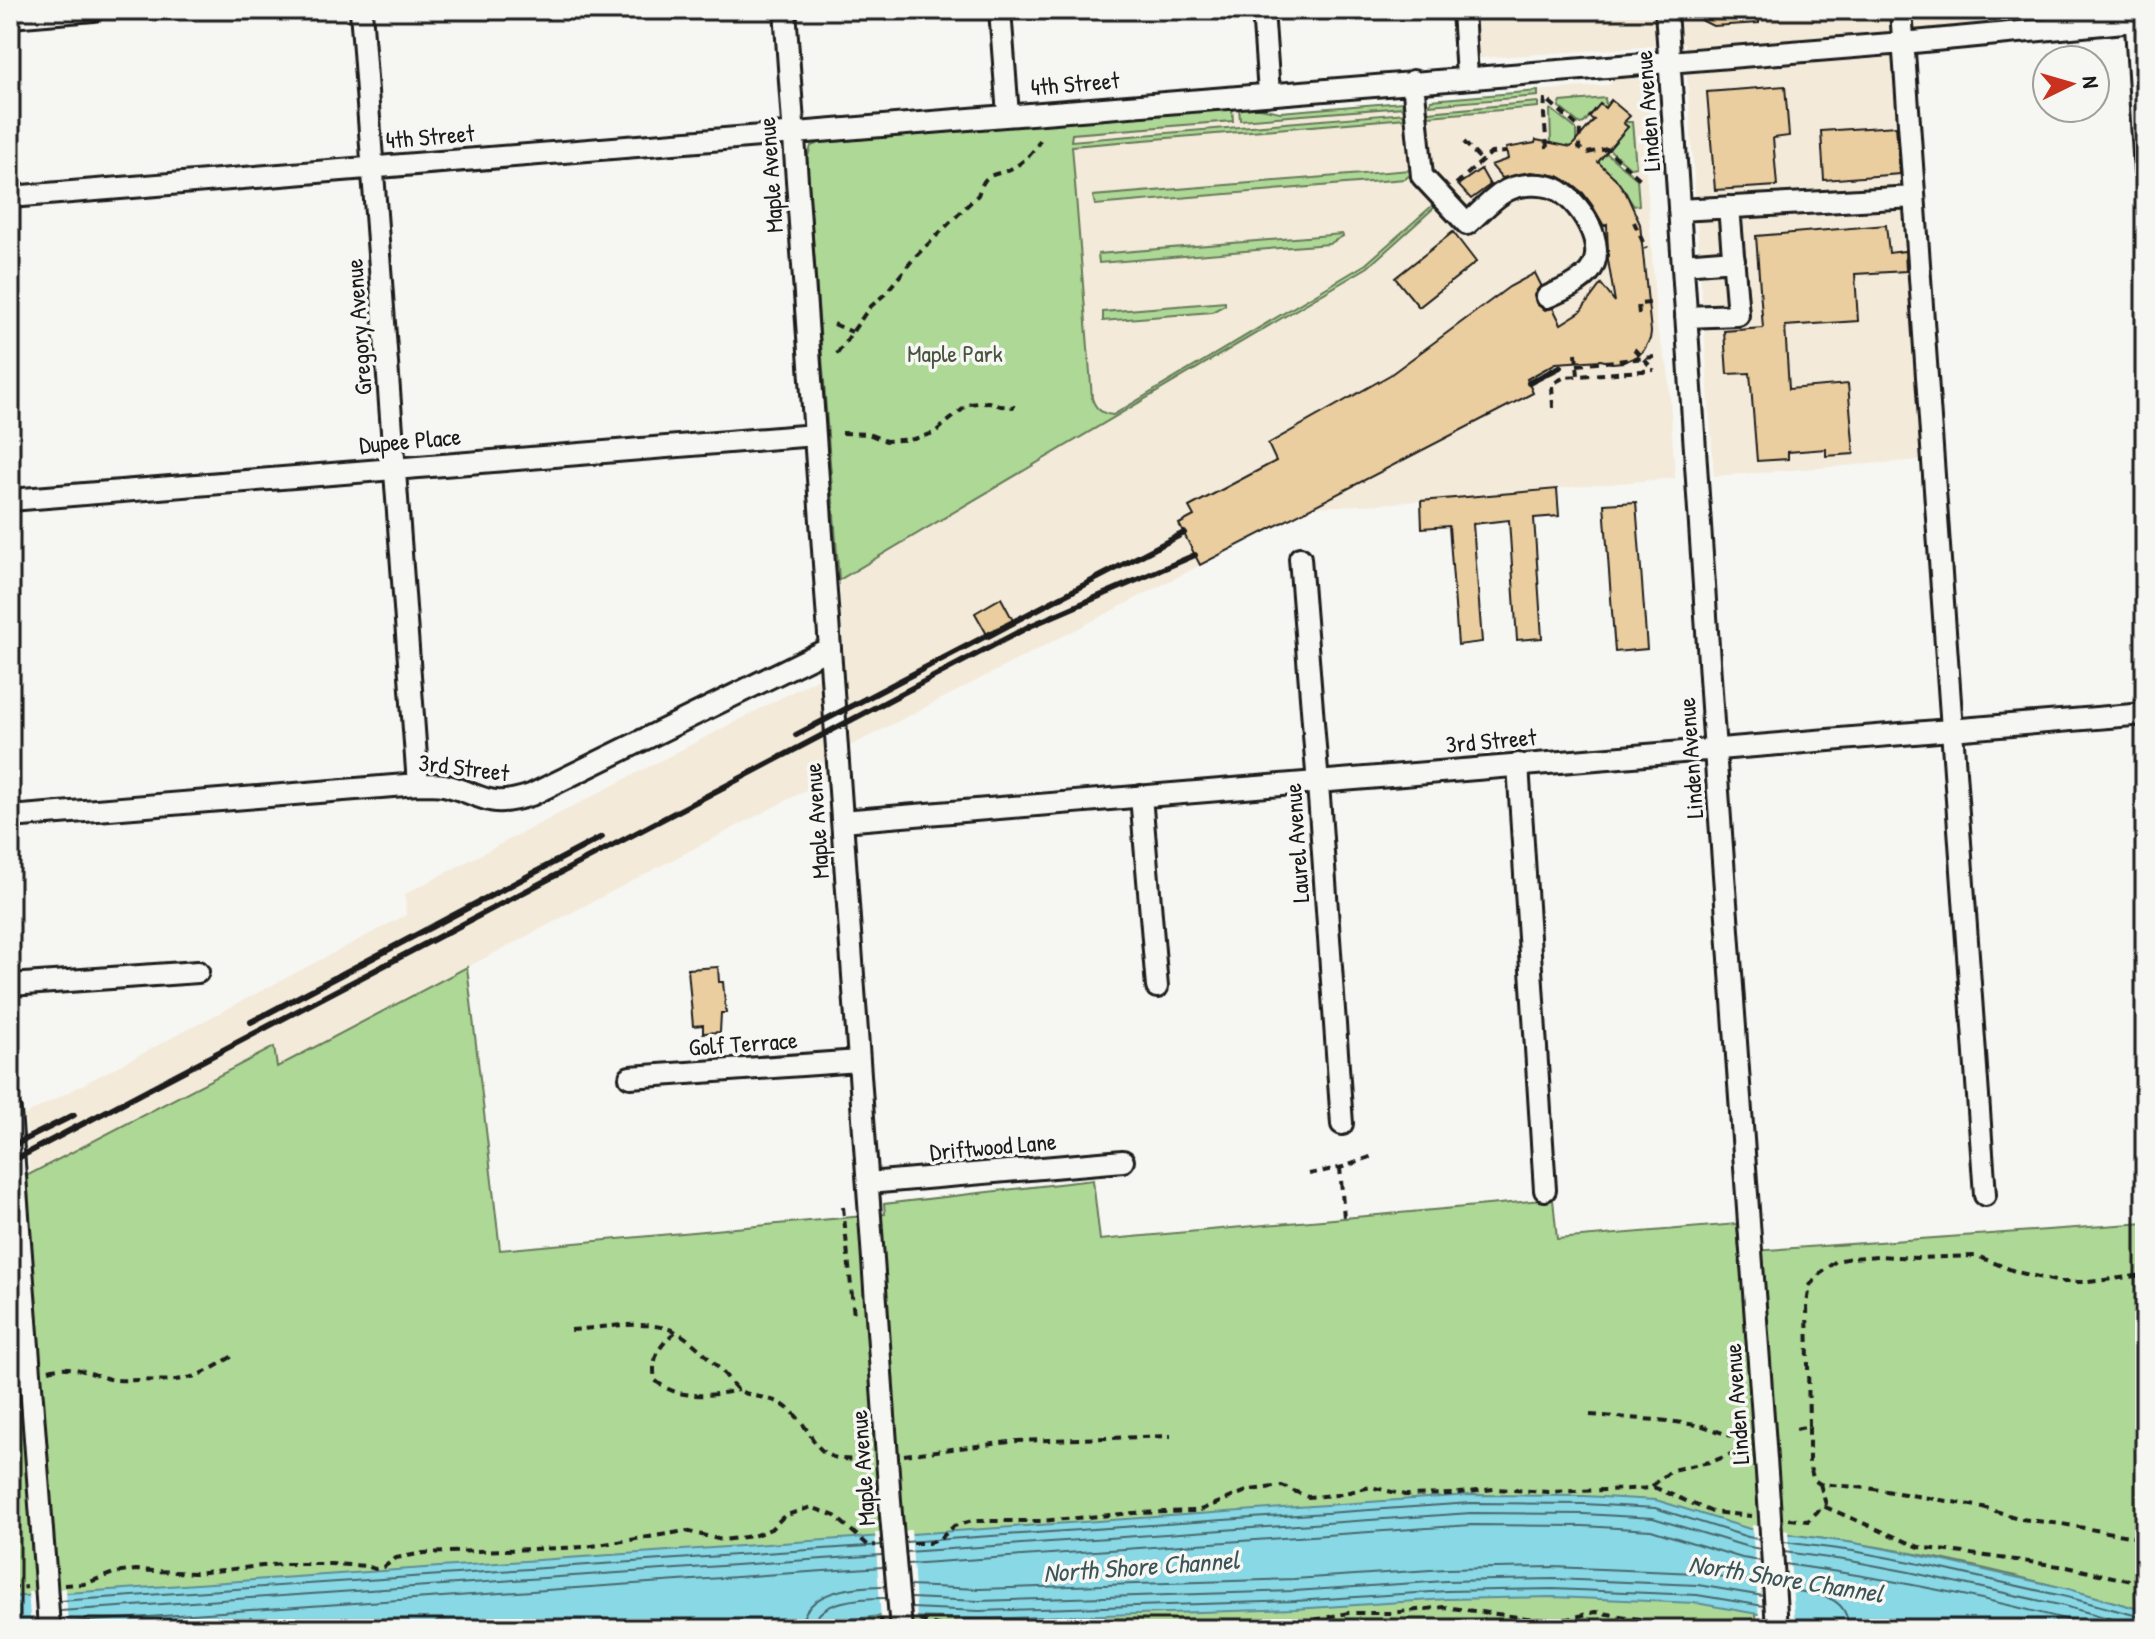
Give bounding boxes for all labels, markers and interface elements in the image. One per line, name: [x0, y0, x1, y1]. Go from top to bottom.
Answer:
north arrow: [2031, 44, 2111, 124]
street label: Linden Avenue: [1627, 49, 1667, 173]
street label: 4th Street: [1029, 63, 1121, 103]
text: N: [2075, 75, 2106, 90]
street label: Maple Avenue: [750, 115, 790, 234]
street label: 4th Street: [384, 116, 476, 156]
street label: Gregory Avenue: [337, 257, 379, 396]
park label: Maple Park: [907, 337, 1003, 369]
street label: Dupee Place: [358, 420, 463, 460]
street label: Linden Avenue: [1670, 696, 1710, 820]
street label: 3rd Street: [1444, 720, 1538, 760]
street label: 3rd Street: [417, 746, 512, 789]
street label: Maple Avenue: [796, 761, 836, 880]
street label: Laurel Avenue: [1276, 782, 1316, 904]
street label: Golf Terrace: [687, 1023, 799, 1063]
street label: Driftwood Lane: [928, 1124, 1058, 1167]
street label: Linden Avenue: [1716, 1342, 1756, 1466]
street label: Maple Avenue: [842, 1408, 882, 1527]
water label: North Shore Channel: [1042, 1542, 1241, 1590]
water label: North Shore Channel: [1686, 1545, 1887, 1611]

